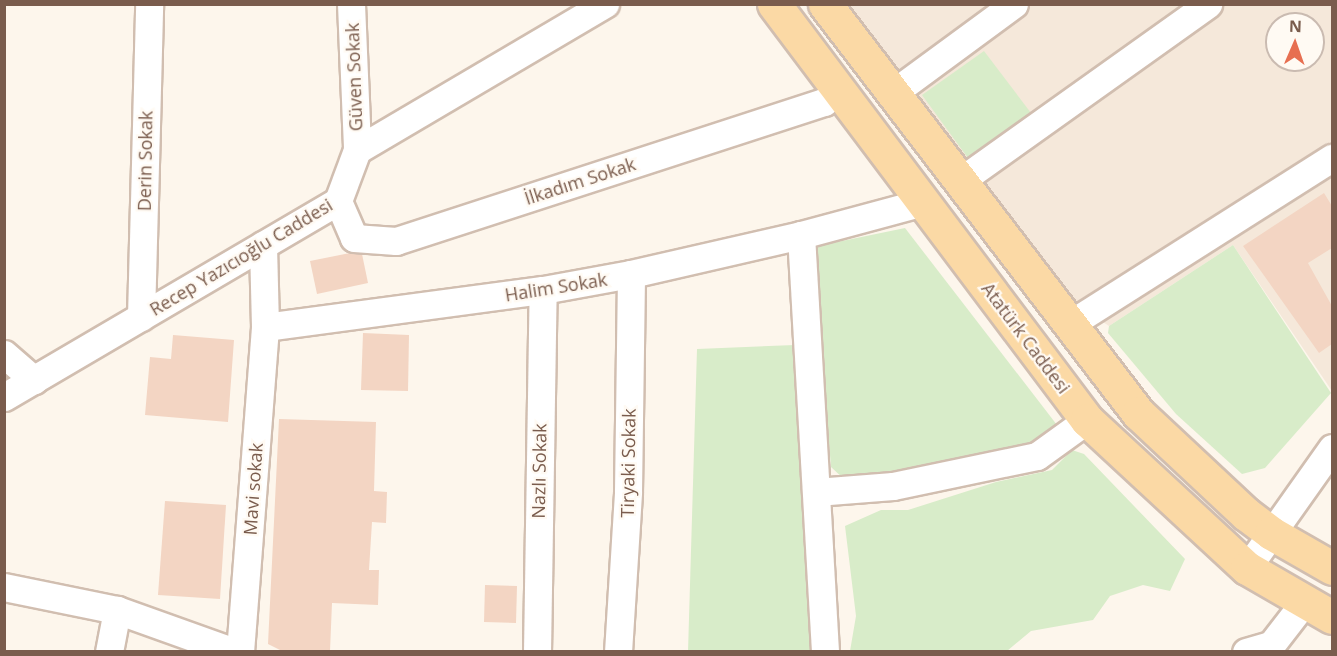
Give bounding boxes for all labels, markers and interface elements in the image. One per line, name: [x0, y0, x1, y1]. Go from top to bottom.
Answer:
north arrow: [1265, 12, 1325, 72]
text: N: [1289, 15, 1302, 37]
street label: Güven Sokak: [341, 22, 367, 132]
street label: Derin Sokak: [133, 111, 157, 211]
street label: İlkadım Sokak: [522, 153, 638, 209]
street label: Recep Yazıcıoğlu Caddesi: [146, 194, 336, 320]
street label: Halim Sokak: [503, 268, 609, 306]
street label: Atatürk Caddesi: [977, 278, 1075, 398]
street label: Tiryaki Sokak: [616, 408, 640, 518]
street label: Nazlı Sokak: [527, 423, 551, 519]
street label: Mavi sokak: [239, 442, 267, 536]

